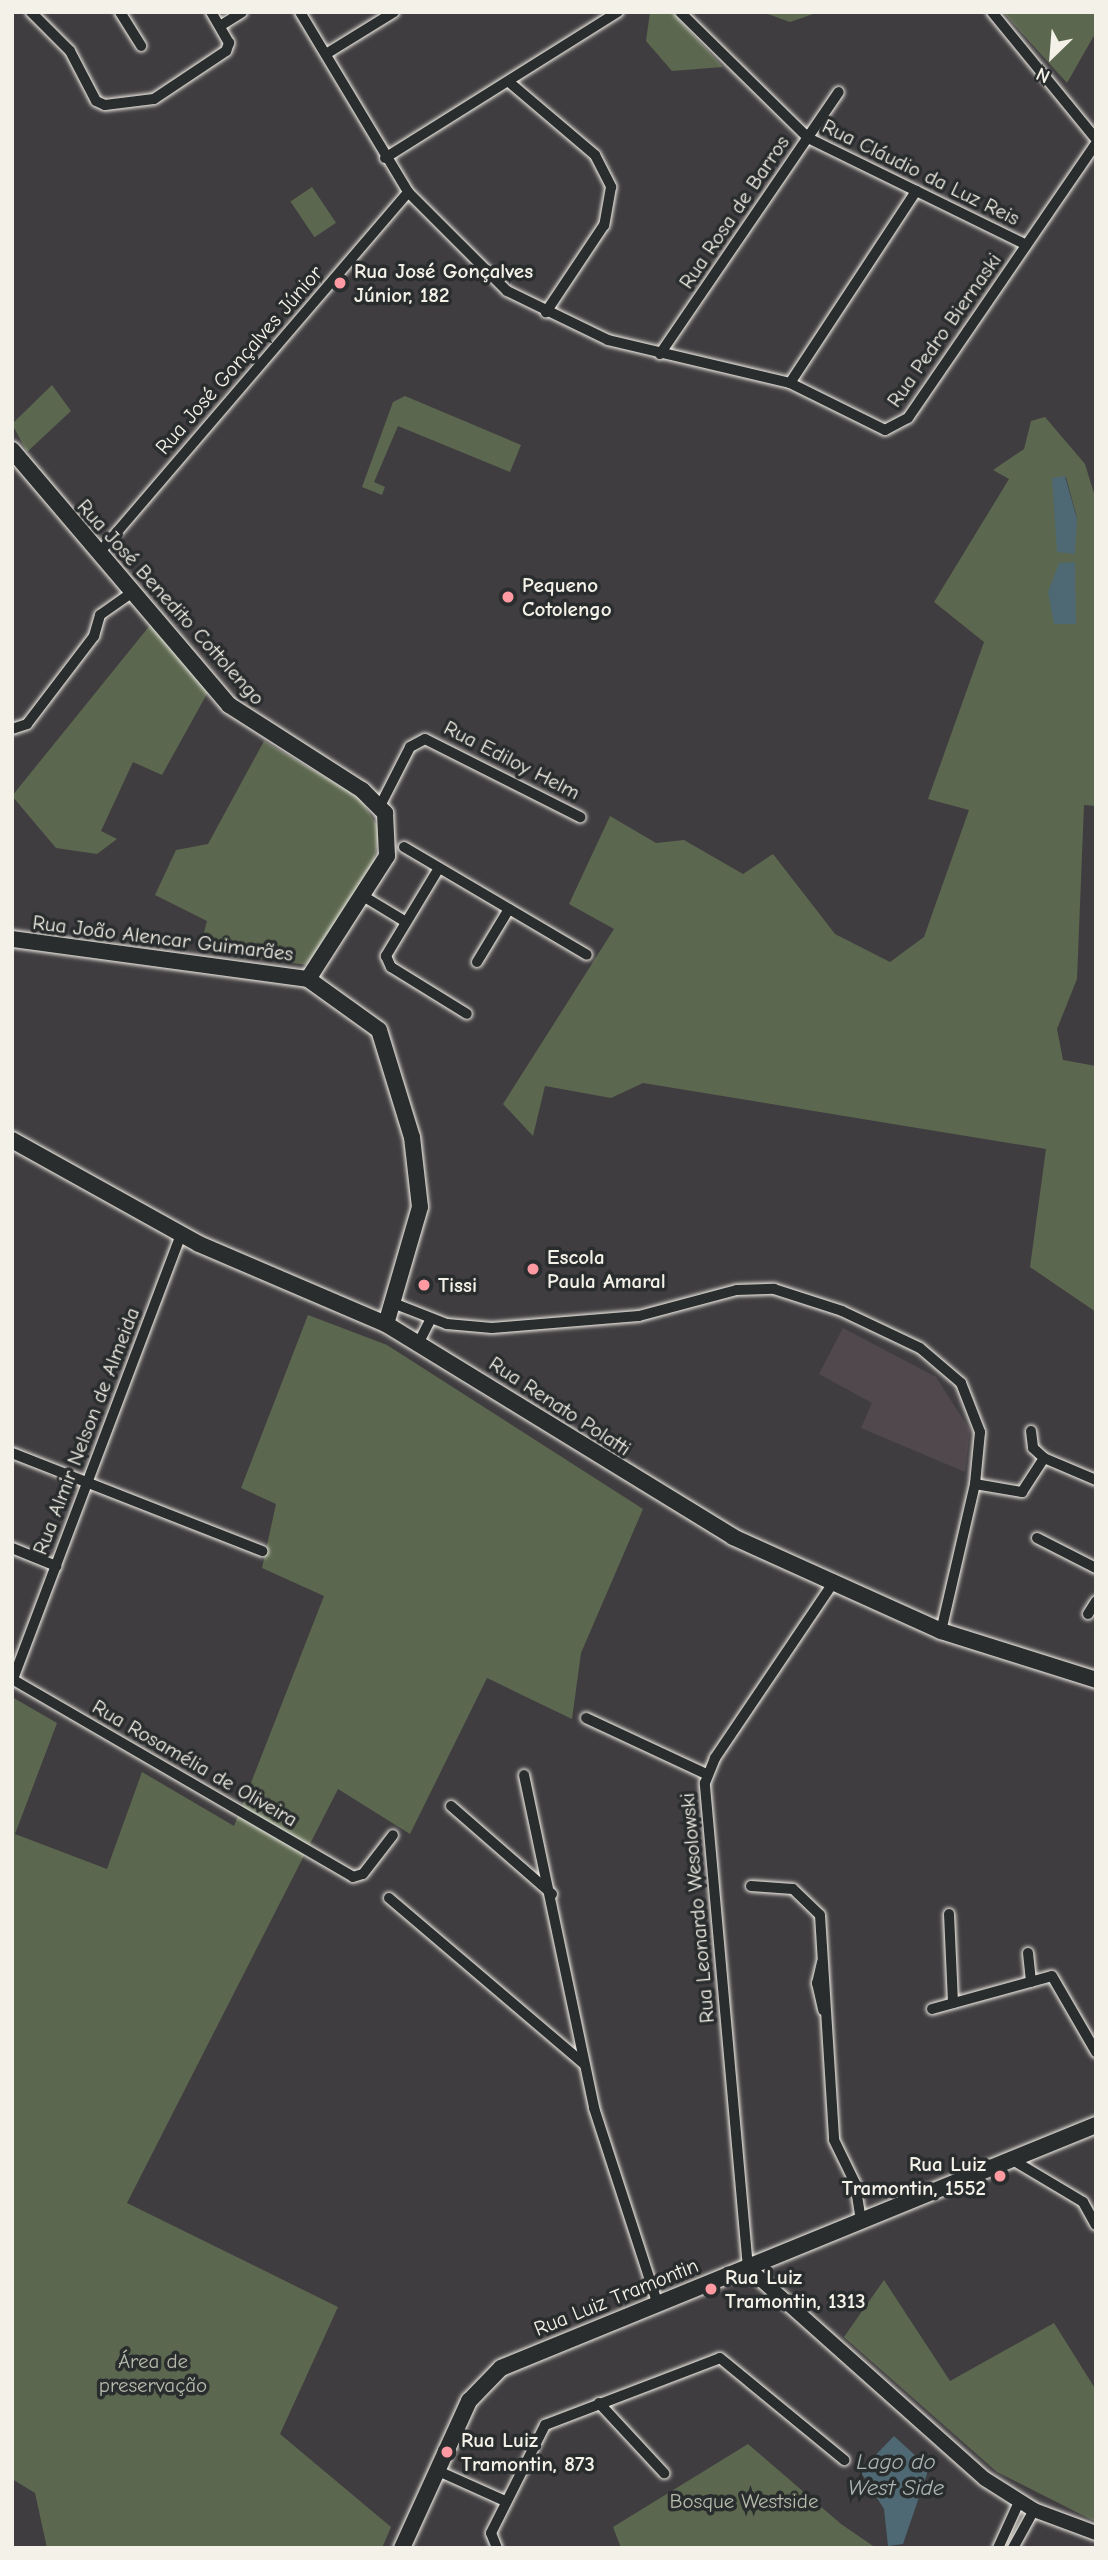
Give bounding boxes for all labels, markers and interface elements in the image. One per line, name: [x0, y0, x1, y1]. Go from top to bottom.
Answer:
north arrow: [1017, 21, 1087, 91]
text: N: [1033, 62, 1053, 88]
street label: Rua Cláudio da Luz Reis: [818, 113, 1024, 231]
street label: Rua Rosa de Barros: [673, 131, 795, 293]
street label: Rua Pedro Biernaski: [881, 248, 1007, 412]
place label: Rua José Gonçalves Júnior, 182: [354, 258, 533, 308]
street label: Rua José Gonçalves Júnior: [150, 260, 328, 460]
marker: Rua José Gonçalves Júnior, 182: [332, 275, 348, 291]
street label: Rua José Benedito Cottolengo: [72, 494, 270, 710]
place label: Pequeno Cotolengo: [522, 572, 612, 622]
marker: Pequeno Cotolengo: [500, 589, 516, 605]
street label: Rua Ediloy Helm: [440, 715, 584, 805]
street label: Rua João Alencar Guimarães: [31, 909, 295, 967]
place label: Escola Paula Amaral: [547, 1244, 666, 1294]
marker: Escola Paula Amaral: [525, 1261, 541, 1277]
place label: Tissi: [438, 1272, 477, 1298]
marker: Tissi: [416, 1277, 432, 1293]
street label: Rua Almir Nelson de Almeida: [27, 1304, 145, 1558]
street label: Rua Renato Polatti: [484, 1351, 636, 1461]
street label: Rua Rosamélia de Oliveira: [88, 1694, 302, 1832]
street label: Rua Leonardo Wesolowski: [674, 1792, 720, 2024]
place label: Rua Luiz Tramontin, 1552: [842, 2151, 986, 2201]
marker: Rua Luiz Tramontin, 1552: [992, 2168, 1008, 2184]
street label: Rua Luiz Tramontin: [530, 2253, 702, 2341]
place label: Rua Luiz Tramontin, 1313: [725, 2264, 866, 2314]
marker: Rua Luiz Tramontin, 1313: [703, 2281, 719, 2297]
park label: Área de preservação: [99, 2348, 207, 2398]
place label: Rua Luiz Tramontin, 873: [461, 2427, 595, 2477]
marker: Rua Luiz Tramontin, 873: [439, 2444, 455, 2460]
water label: Lago do West Side: [848, 2448, 944, 2502]
park label: Bosque Westside: [670, 2488, 818, 2514]

